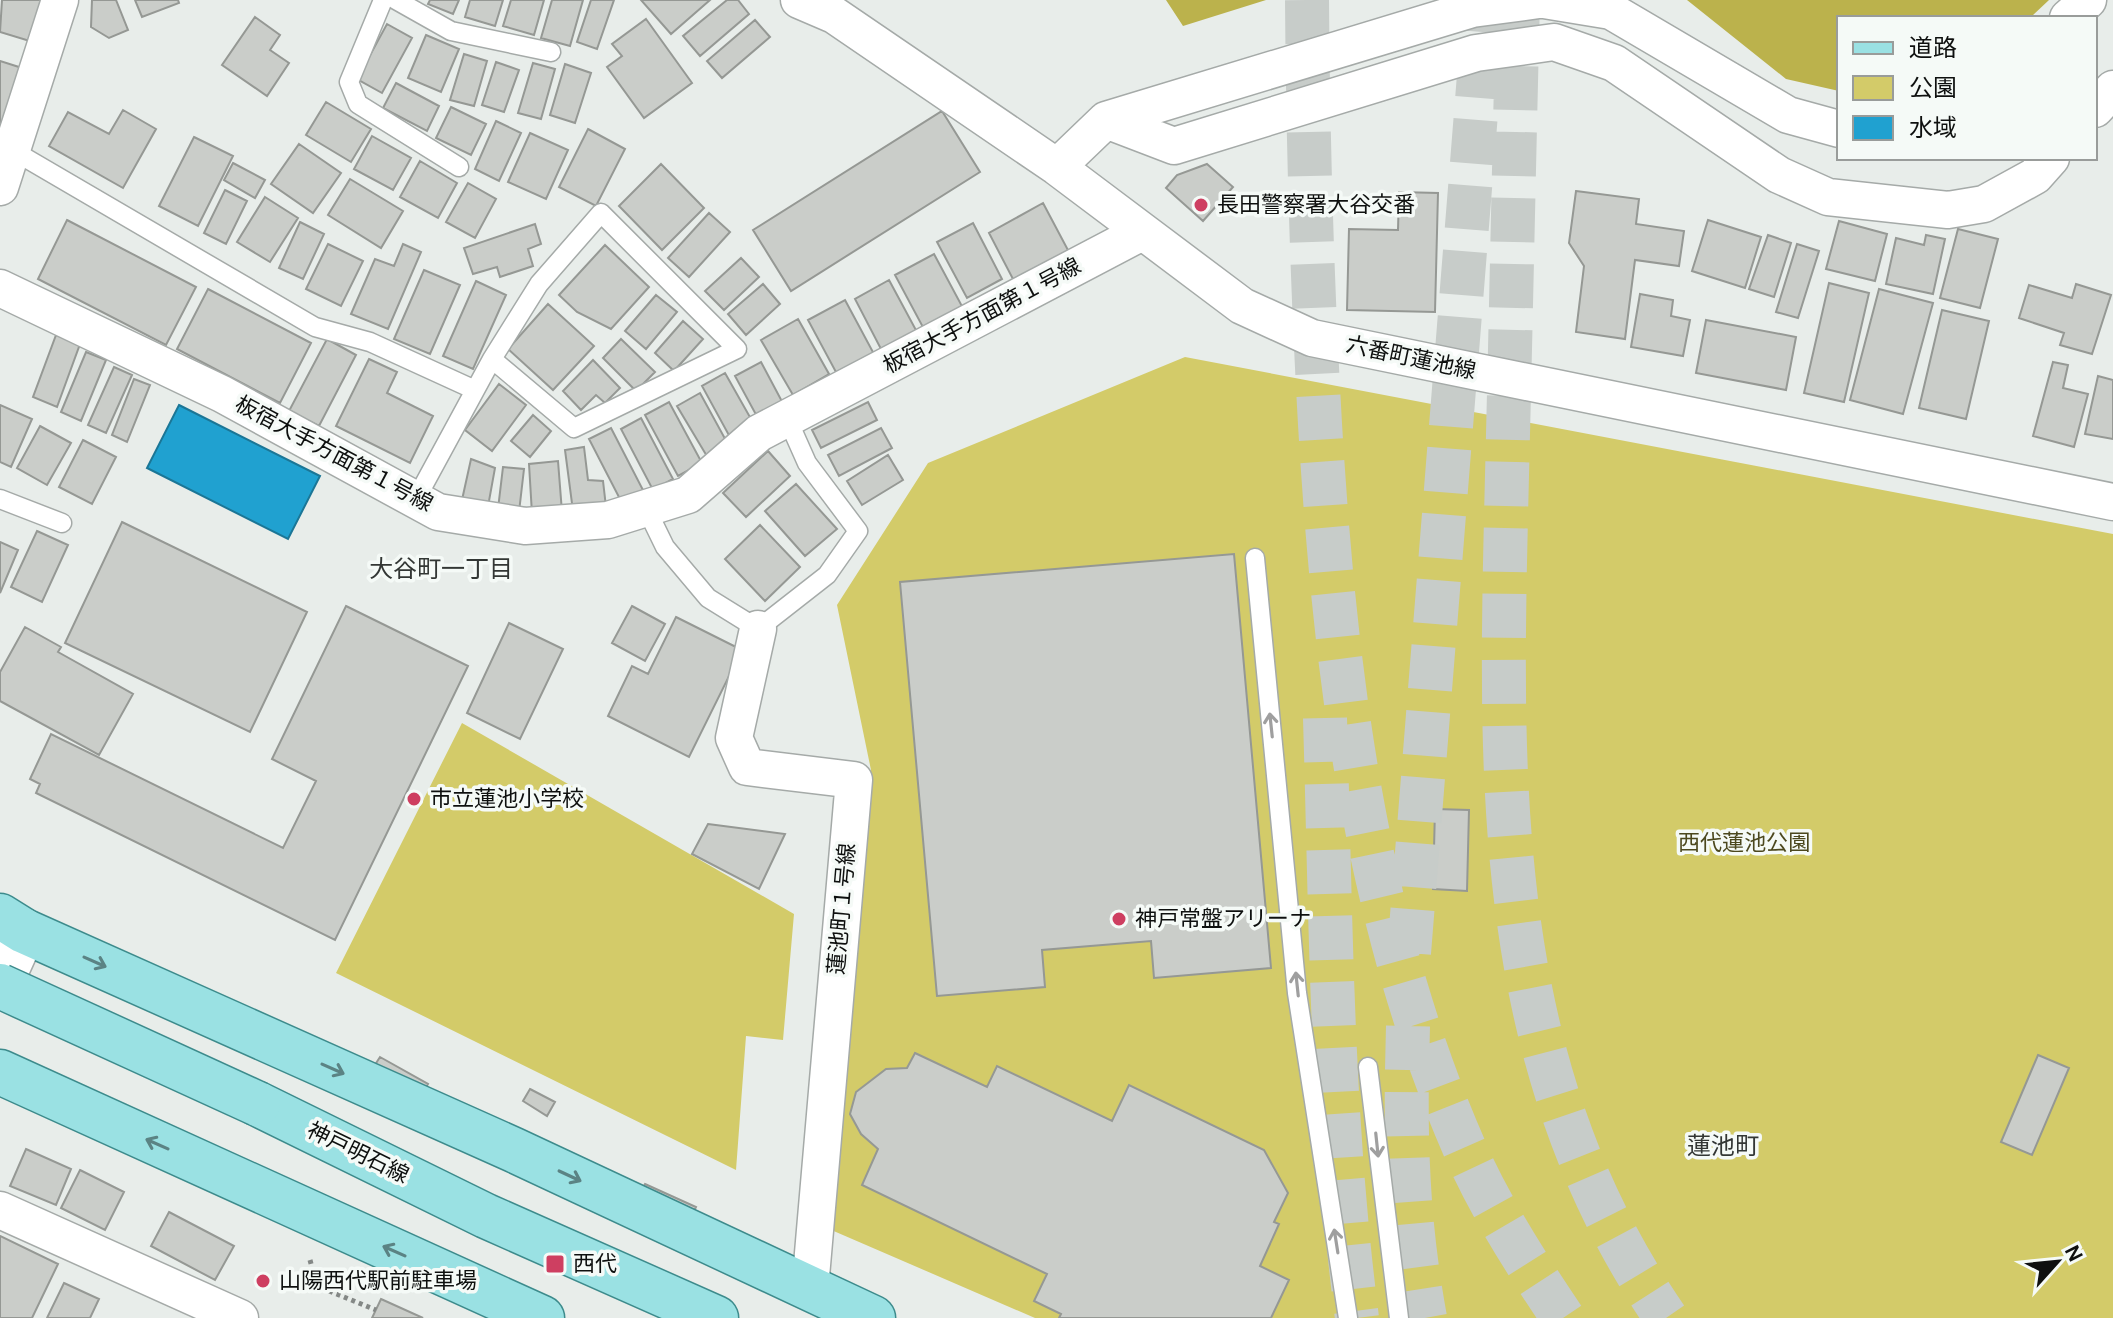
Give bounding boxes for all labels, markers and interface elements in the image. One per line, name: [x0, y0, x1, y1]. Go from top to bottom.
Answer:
legend: [1837, 16, 2097, 160]
text: 道路: [1909, 34, 1957, 62]
text: 公園: [1909, 74, 1957, 102]
text: 水域: [1909, 114, 1957, 142]
place label: 長田警察署大谷交番: [1217, 192, 1415, 218]
marker: 長田警察署大谷交番: [1192, 196, 1210, 214]
street label: 板宿大手方面第１号線: [879, 253, 1085, 379]
street label: 六番町蓮池線: [1344, 332, 1478, 384]
street label: 板宿大手方面第１号線: [231, 391, 437, 517]
district label: 大谷町一丁目: [369, 555, 513, 583]
one-way arrow: [1264, 712, 1279, 739]
place label: 市立蓮池小学校: [430, 786, 584, 812]
marker: 市立蓮池小学校: [405, 790, 423, 808]
park label: 西代蓮池公園: [1678, 830, 1810, 856]
street label: 蓮池町１号線: [823, 842, 861, 976]
place label: 神戸常盤アリーナ: [1135, 906, 1311, 932]
marker: 神戸常盤アリーナ: [1110, 910, 1128, 928]
one-way arrow: [83, 956, 107, 971]
one-way arrow: [1289, 971, 1304, 998]
one-way arrow: [320, 1062, 345, 1077]
street label: 神戸明石線: [303, 1117, 413, 1189]
one-way arrow: [1369, 1131, 1384, 1158]
district label: 蓮池町: [1687, 1132, 1759, 1160]
one-way arrow: [146, 1136, 170, 1151]
one-way arrow: [557, 1169, 581, 1184]
north arrow: [2017, 1222, 2097, 1302]
one-way arrow: [1328, 1229, 1343, 1254]
text: N: [2059, 1240, 2089, 1266]
one-way arrow: [382, 1243, 407, 1258]
place label: 西代: [573, 1251, 617, 1277]
marker: 西代: [544, 1253, 566, 1275]
place label: 山陽西代駅前駐車場: [279, 1268, 477, 1294]
marker: 山陽西代駅前駐車場: [254, 1272, 272, 1290]

